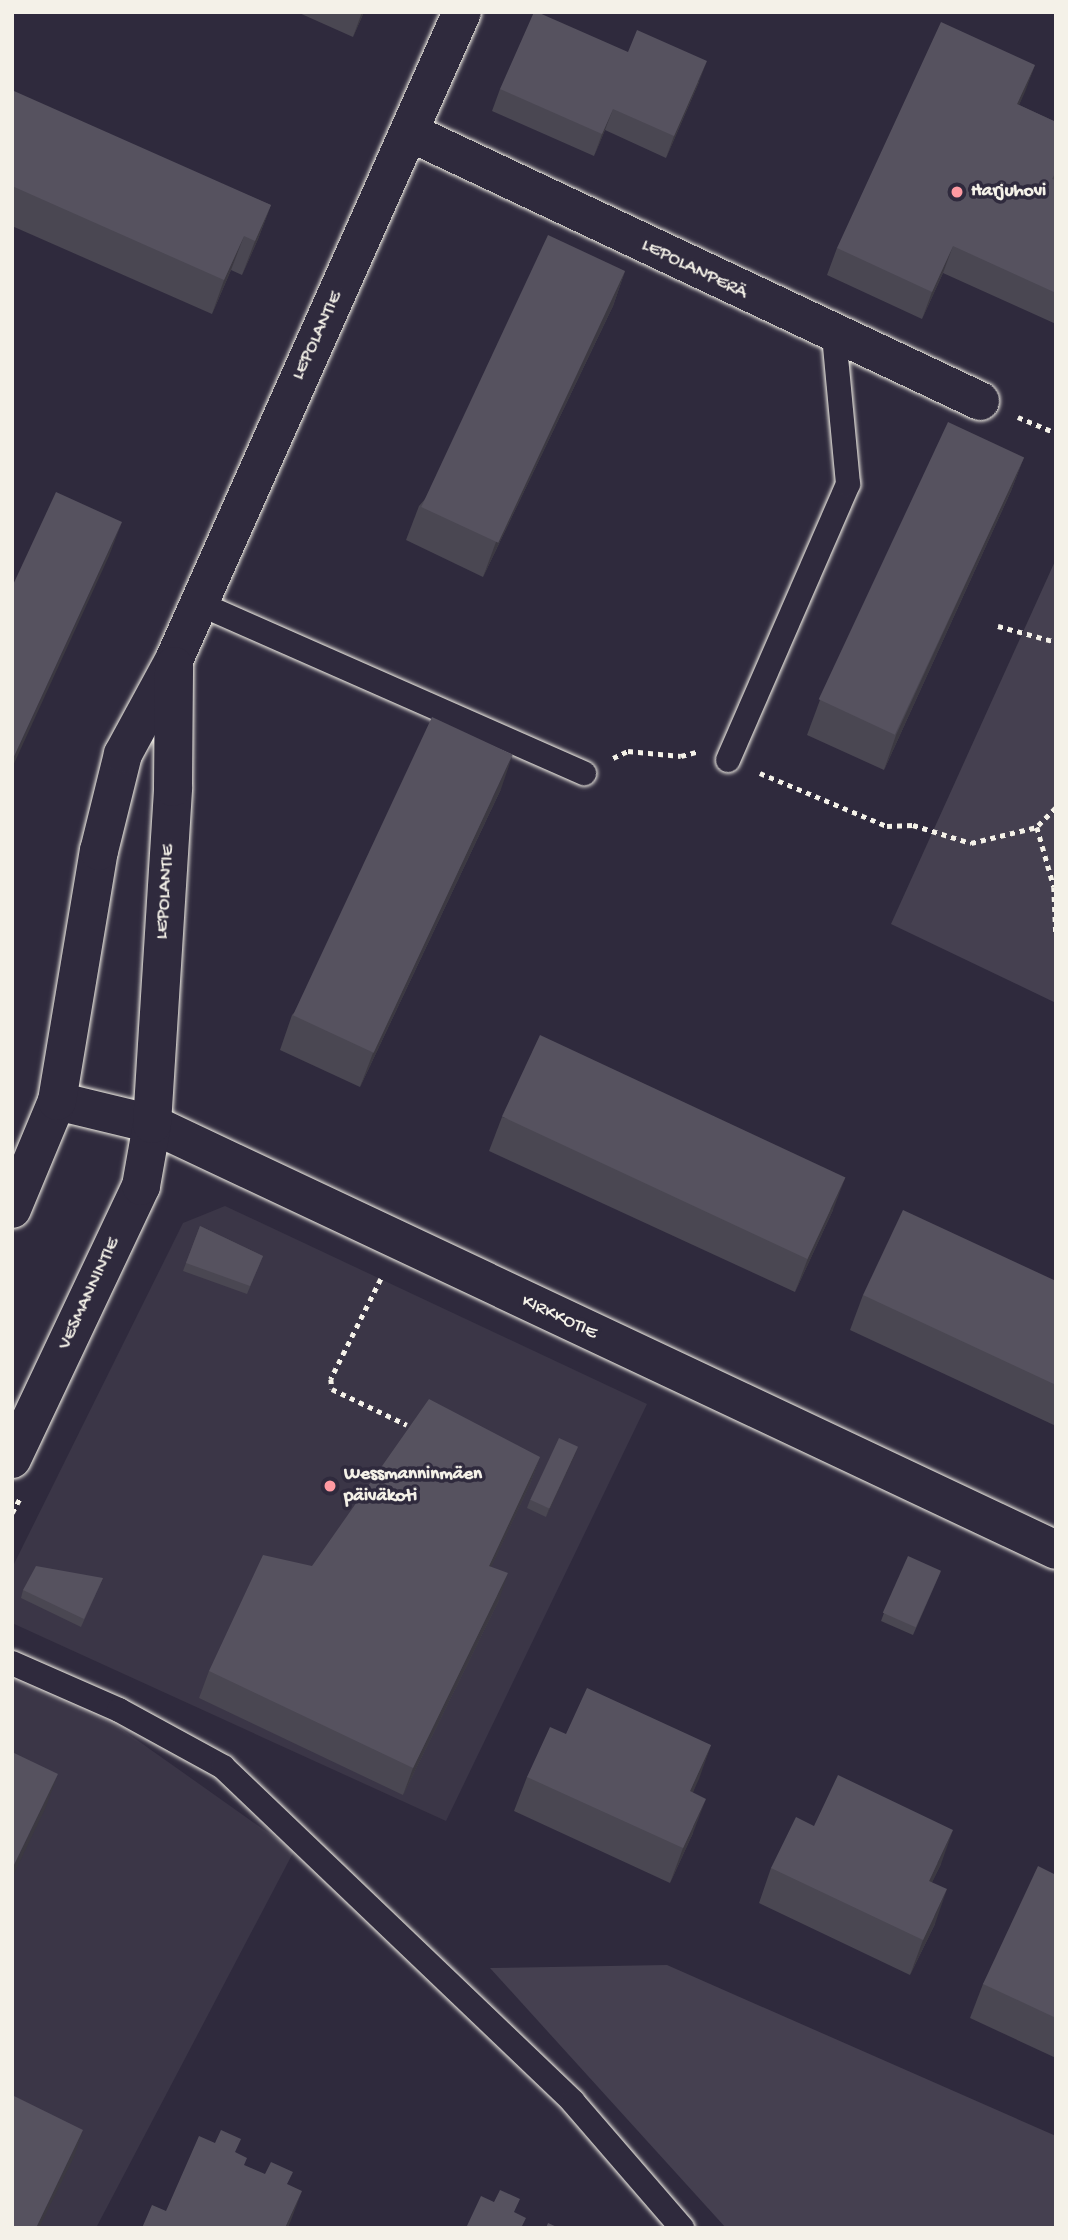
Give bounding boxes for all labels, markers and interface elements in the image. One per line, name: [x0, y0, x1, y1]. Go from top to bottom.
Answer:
place label: Harjuhovi: [971, 181, 1046, 203]
marker: Harjuhovi: [949, 184, 965, 200]
street label: LEPOLANPERÄ: [637, 235, 751, 305]
street label: LEPOLANTIE: [288, 288, 348, 384]
street label: LEPOLANTIE: [151, 844, 181, 940]
street label: VESMANNINTIE: [54, 1234, 126, 1354]
street label: KIRKKOTIE: [517, 1291, 601, 1345]
place label: Wessmanninmäen päiväkoti: [344, 1464, 482, 1508]
marker: Wessmanninmäen päiväkoti: [322, 1478, 338, 1494]

